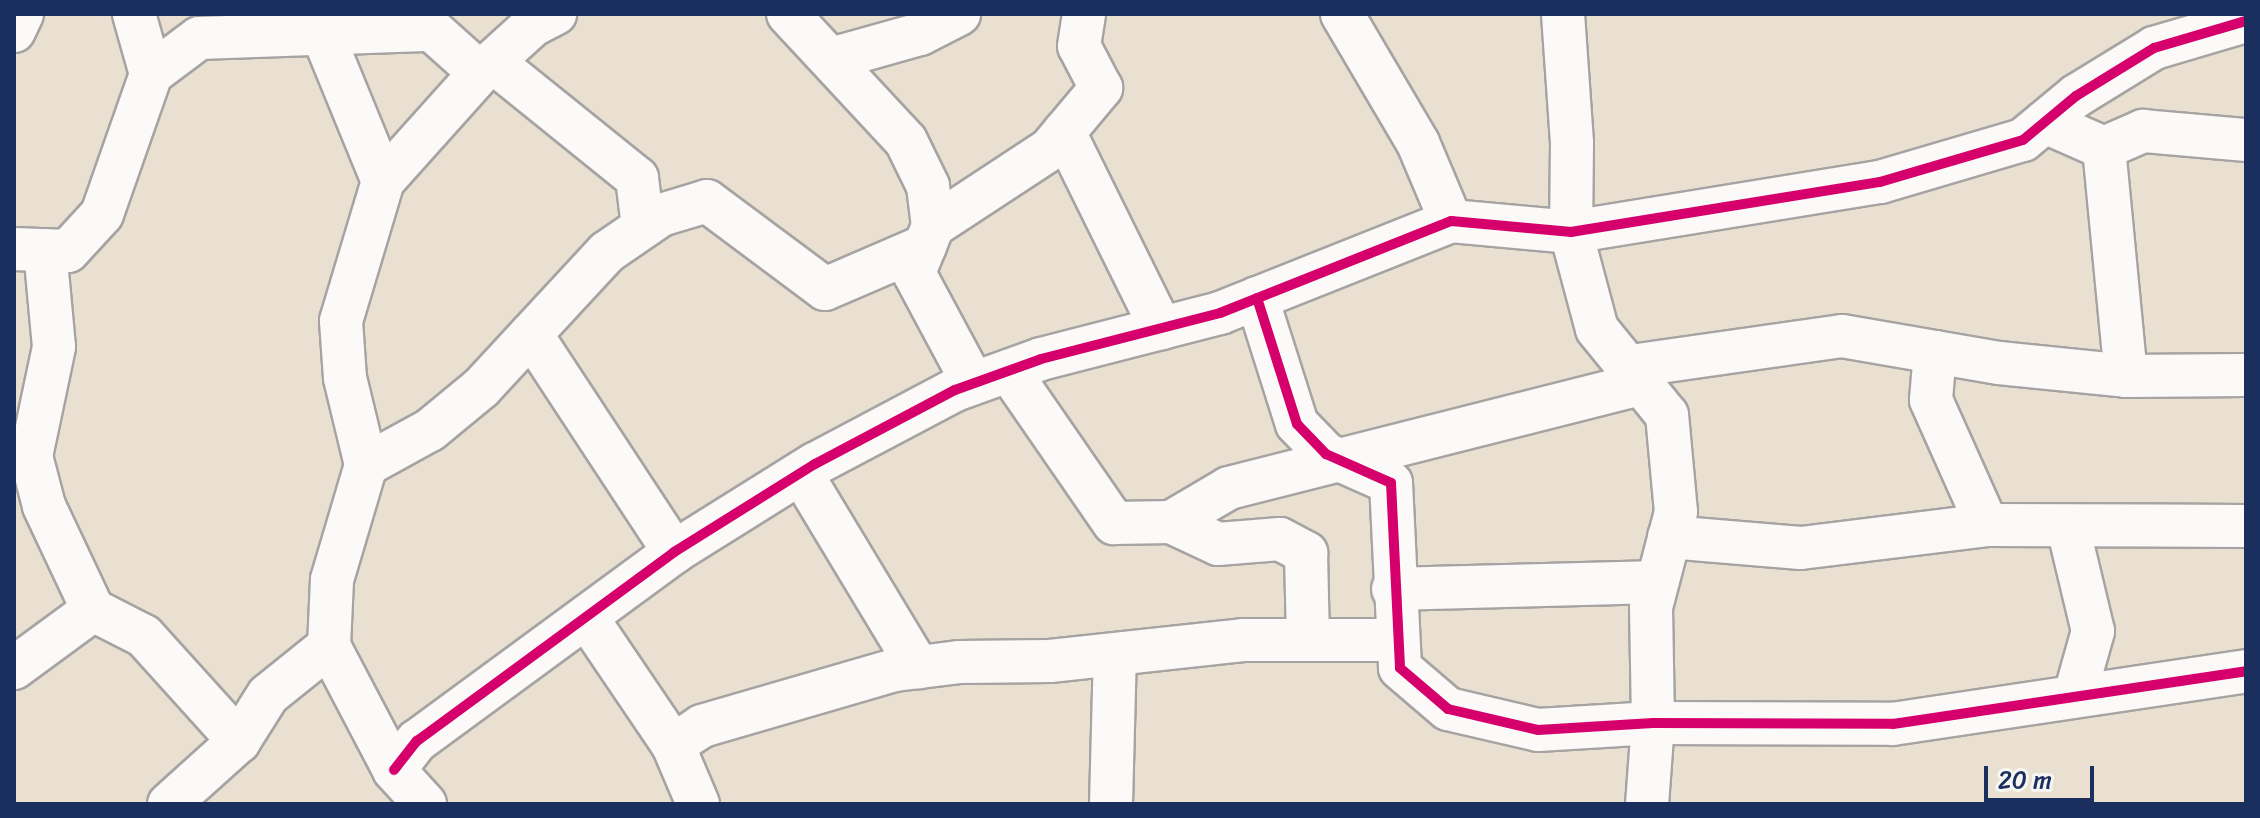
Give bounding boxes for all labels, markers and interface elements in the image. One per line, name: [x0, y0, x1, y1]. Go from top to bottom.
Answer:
scale bar: [1988, 750, 2098, 800]
text: 20 m: [1998, 759, 2052, 801]

